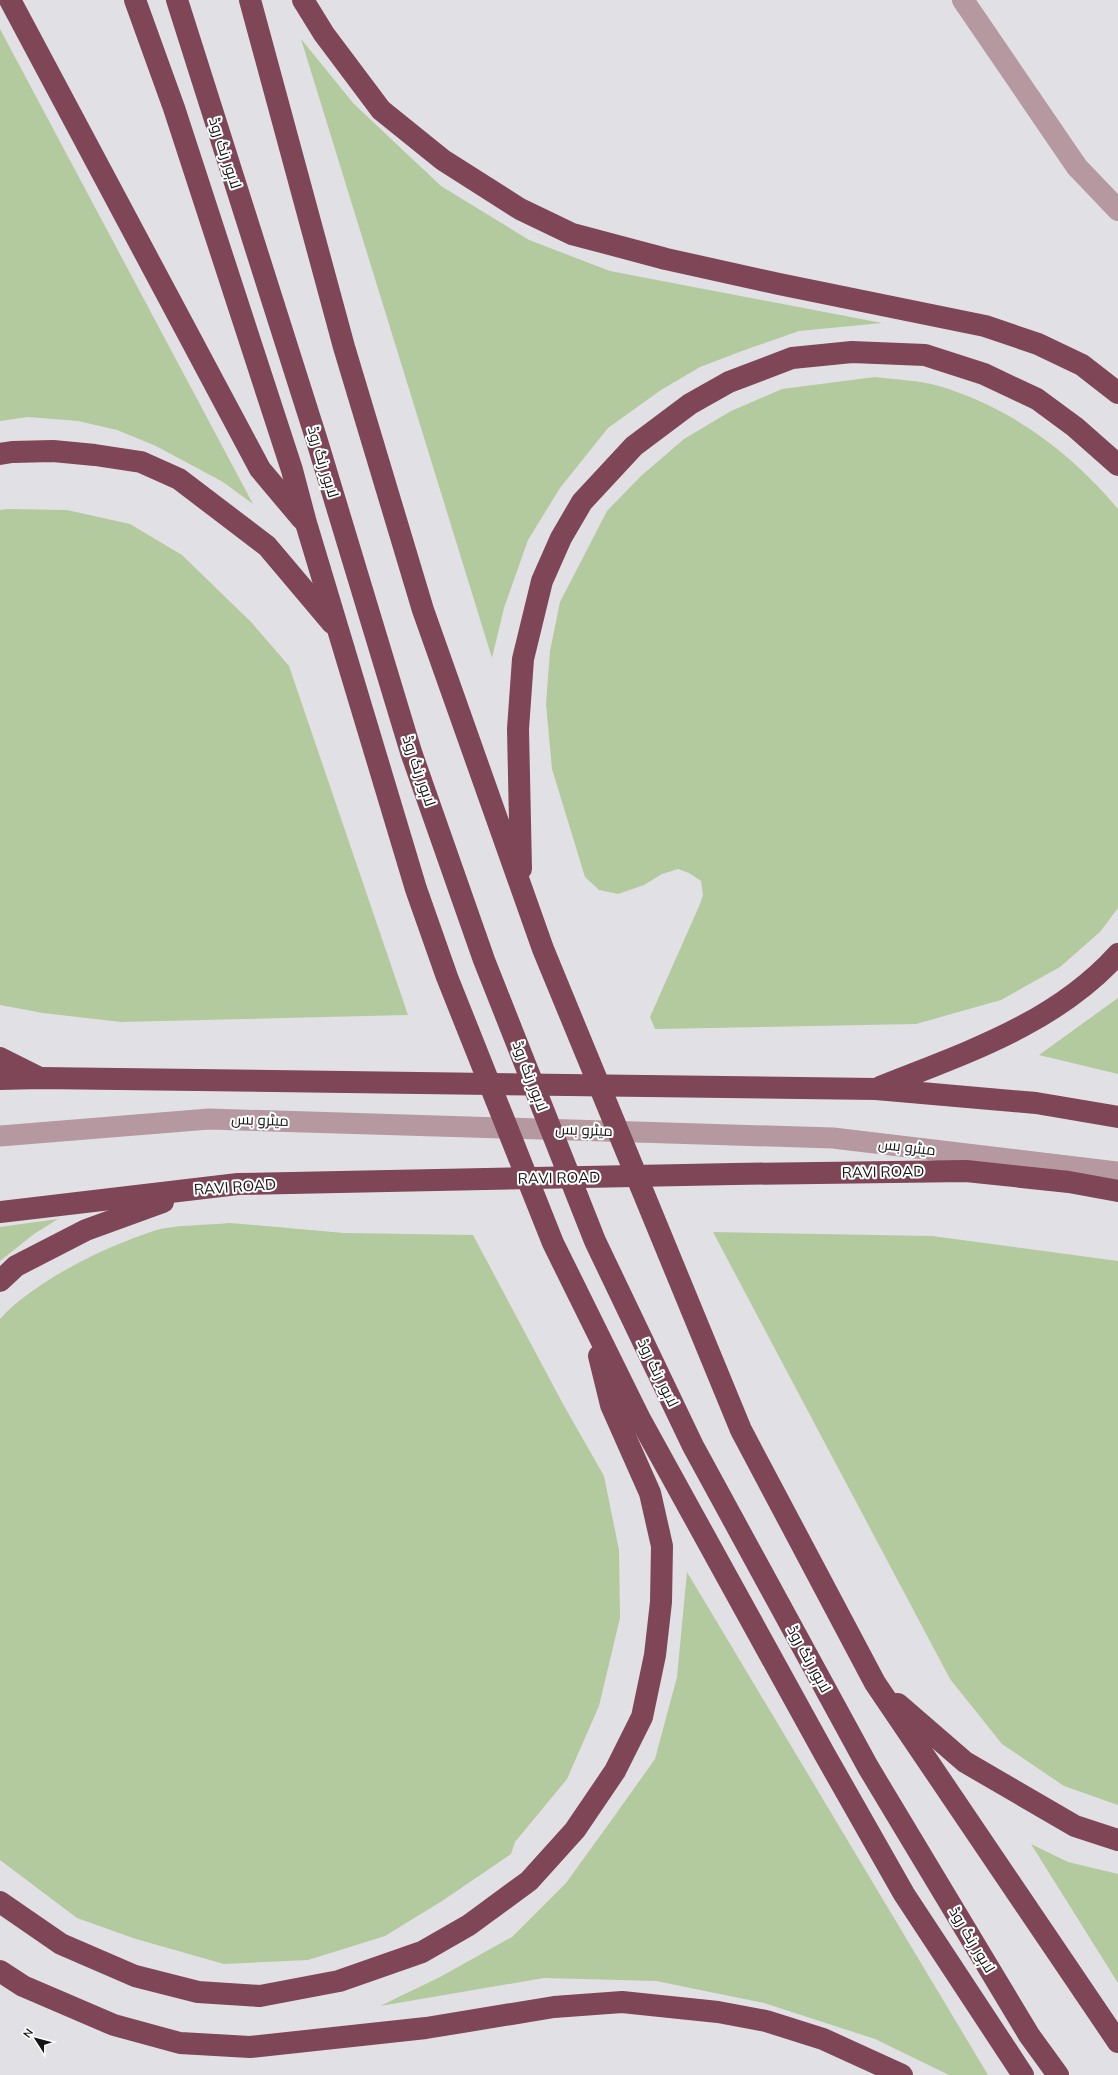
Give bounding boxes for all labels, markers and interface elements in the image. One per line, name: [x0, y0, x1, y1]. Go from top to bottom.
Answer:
street label: لاہور رنگ روڈ: [204, 115, 246, 191]
street label: لاہور رنگ روڈ: [303, 424, 343, 500]
street label: لاہور رنگ روڈ: [398, 733, 440, 809]
street label: لاہور رنگ روڈ: [507, 1038, 553, 1114]
street label: میٹرو بس: [231, 1109, 289, 1131]
street label: میٹرو بس: [555, 1119, 613, 1141]
street label: میٹرو بس: [877, 1134, 937, 1160]
street label: RAVI ROAD: [842, 1161, 924, 1182]
street label: RAVI ROAD: [518, 1167, 600, 1188]
street label: RAVI ROAD: [193, 1174, 277, 1199]
street label: لاہور رنگ روڈ: [633, 1336, 683, 1410]
street label: لاہور رنگ روڈ: [782, 1622, 836, 1696]
street label: لاہور رنگ روڈ: [944, 1903, 1000, 1977]
north arrow: [16, 2019, 56, 2059]
text: N: [20, 2026, 36, 2041]

